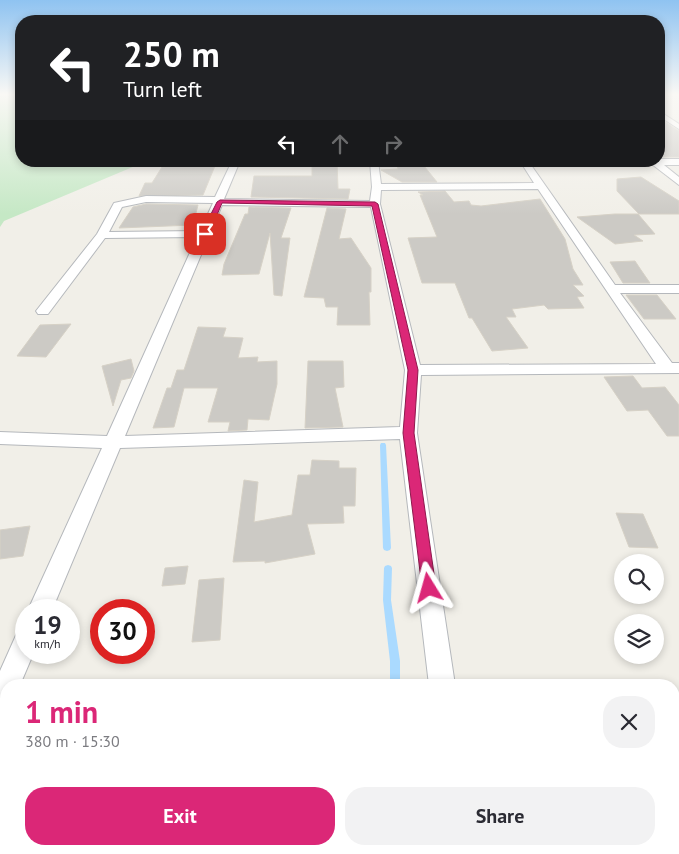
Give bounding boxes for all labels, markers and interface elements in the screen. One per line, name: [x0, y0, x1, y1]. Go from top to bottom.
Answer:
text: 250 m: [123, 31, 220, 77]
icon: left: [40, 35, 105, 100]
text: Turn left: [123, 75, 202, 103]
icon: left: [273, 130, 301, 158]
icon: ahead: [326, 130, 354, 158]
icon: right: [379, 130, 407, 158]
pin: [184, 213, 226, 255]
icon: arrive: [191, 220, 219, 248]
map controls: [614, 554, 664, 664]
button: search: [614, 554, 664, 604]
position arrow: [402, 561, 454, 613]
speed limit sign: 30: [90, 599, 155, 664]
text: 19: [33, 609, 62, 641]
button: layers: [614, 614, 664, 664]
text: km/h: [34, 636, 61, 651]
text: 1 min: [25, 692, 98, 731]
button: close: [603, 696, 655, 748]
text: 380 m · 15:30: [25, 731, 120, 751]
button: Exit: [25, 787, 335, 845]
button: Share: [345, 787, 655, 845]

